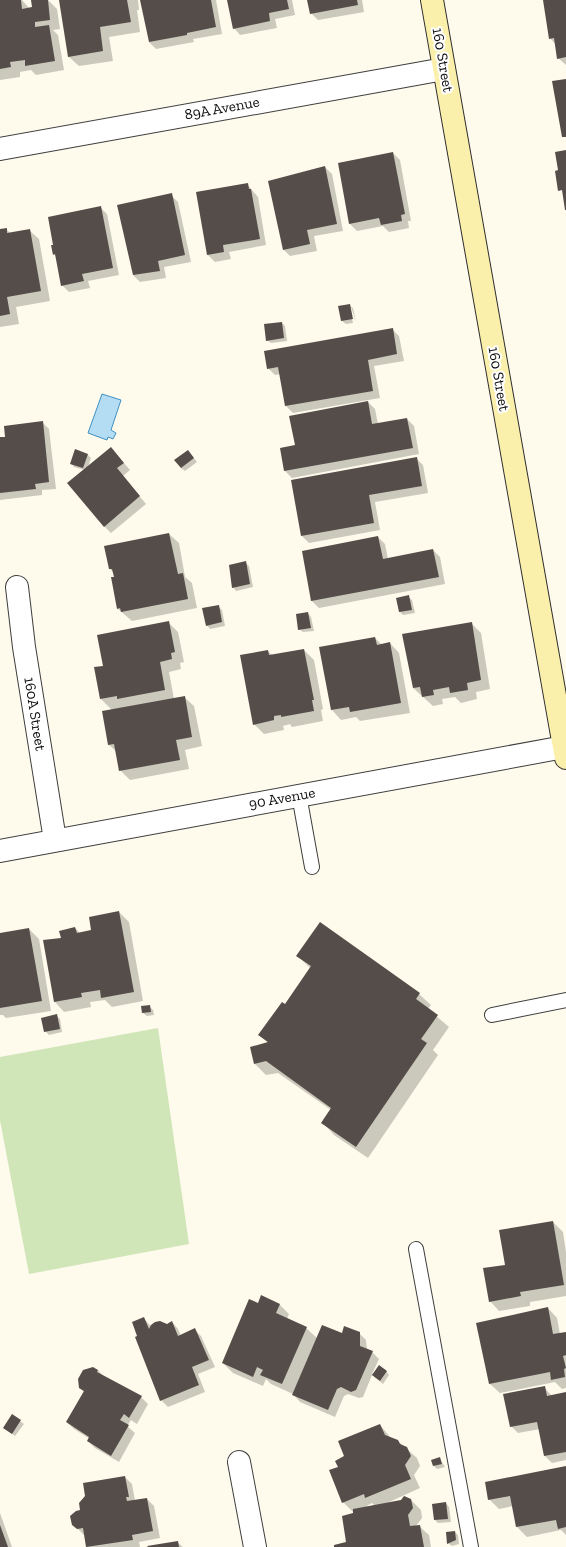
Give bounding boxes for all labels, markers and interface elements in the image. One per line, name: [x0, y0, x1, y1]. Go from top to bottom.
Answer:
street label: 160 Street: [428, 26, 458, 94]
street label: 89A Avenue: [183, 93, 261, 123]
street label: 160 Street: [484, 345, 514, 413]
street label: 160A Street: [20, 676, 50, 753]
street label: 90 Avenue: [247, 783, 317, 813]

